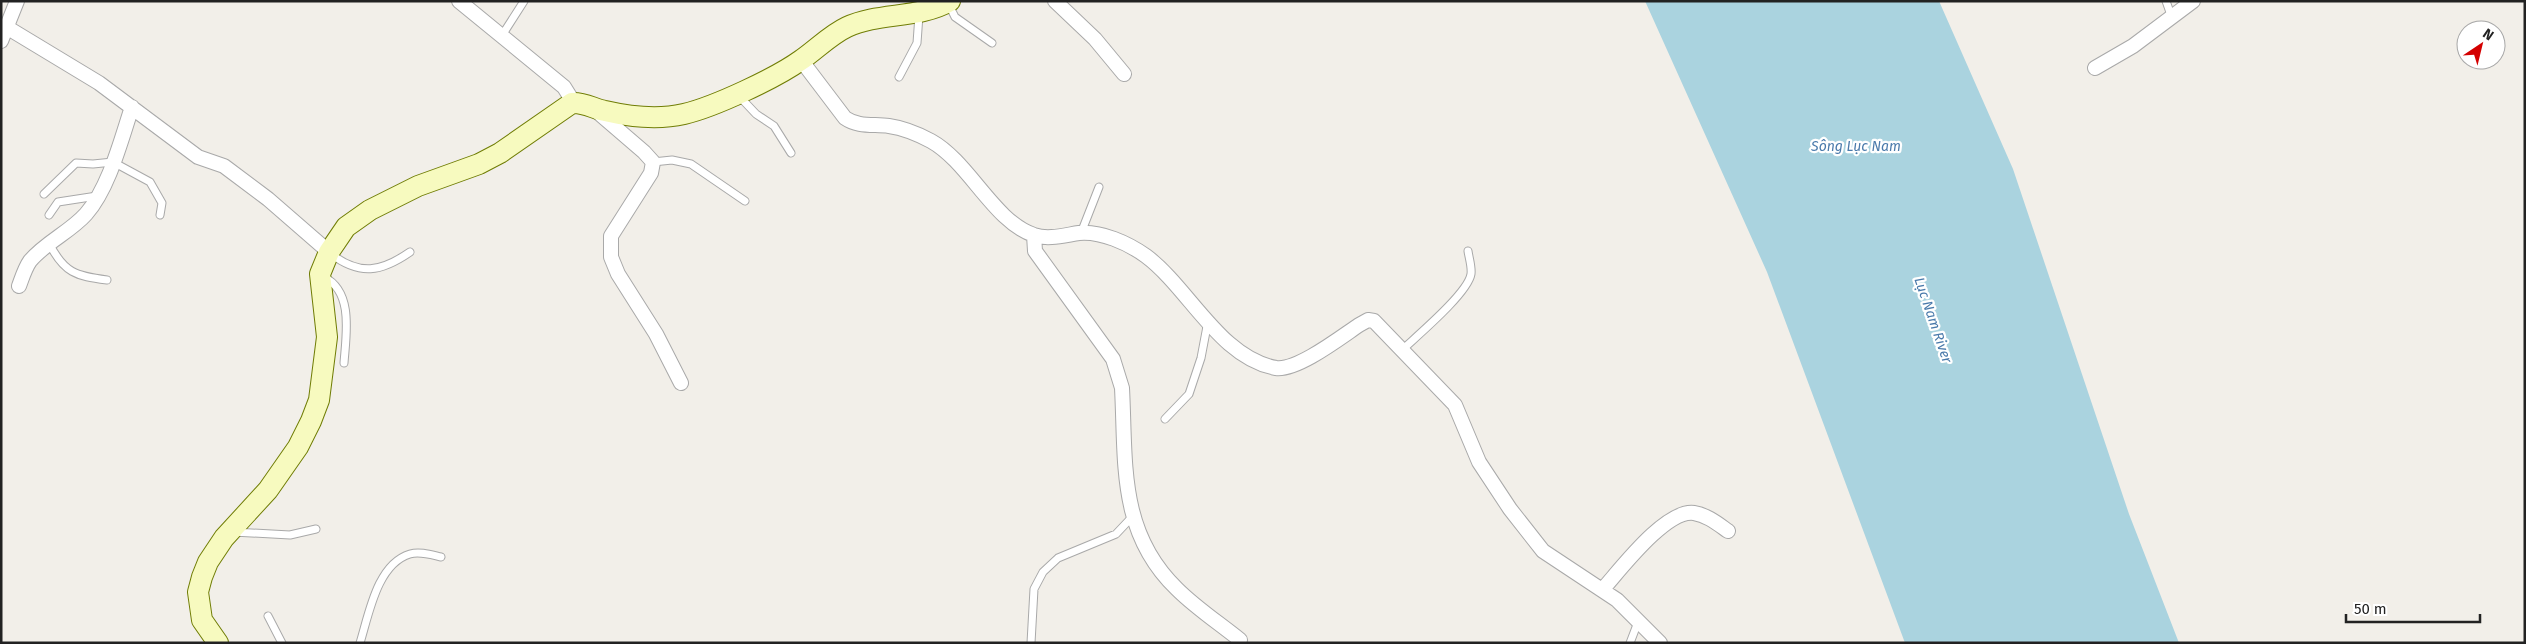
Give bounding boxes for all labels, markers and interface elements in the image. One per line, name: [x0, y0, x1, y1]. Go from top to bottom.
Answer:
north arrow: [2456, 20, 2506, 70]
text: N: [2479, 25, 2497, 44]
water label: Sông Lục Nam: [1810, 138, 1901, 155]
water label: Lục Nam River: [1910, 275, 1956, 366]
scale bar: [2346, 592, 2480, 624]
text: 50 m: [2354, 600, 2387, 618]

